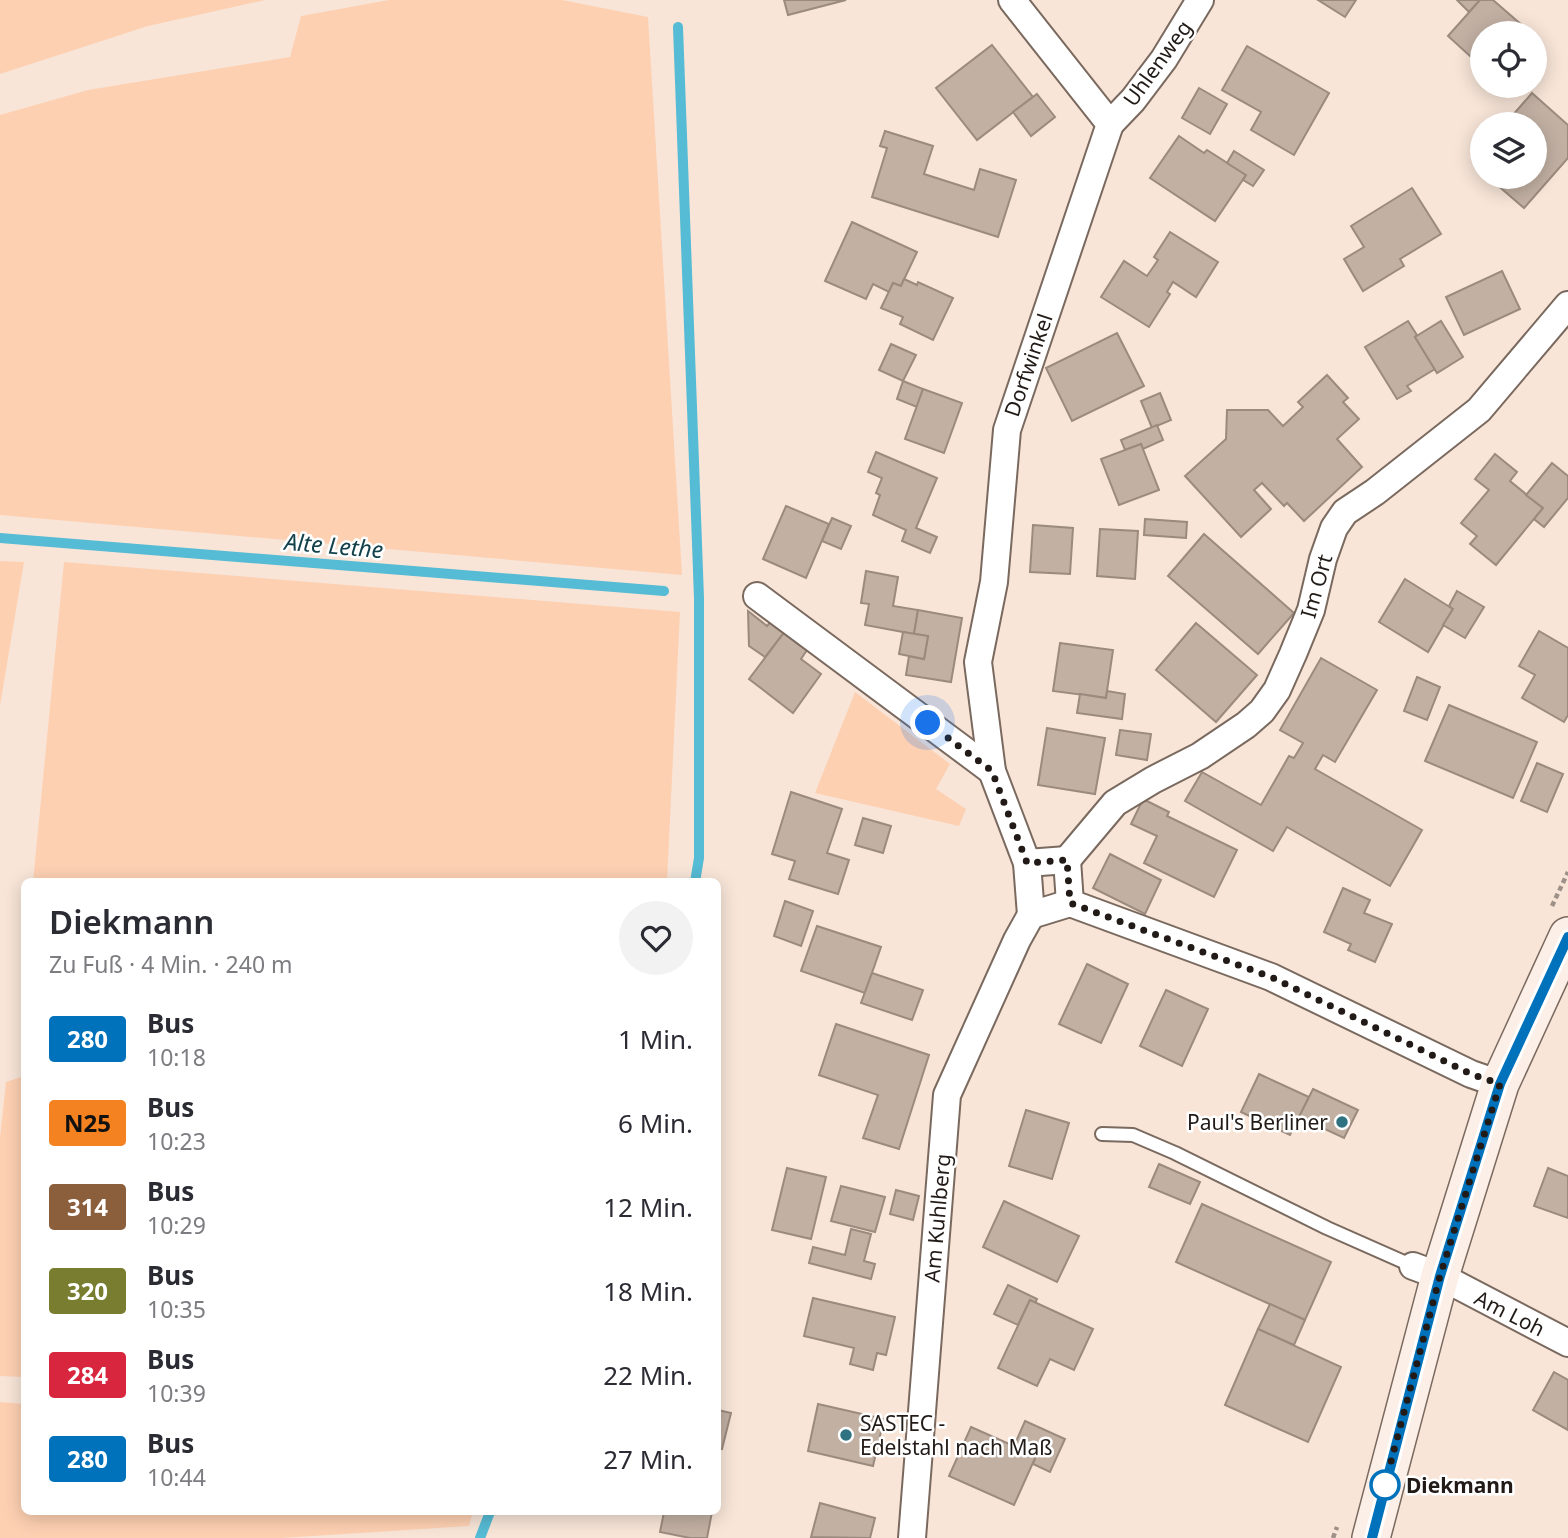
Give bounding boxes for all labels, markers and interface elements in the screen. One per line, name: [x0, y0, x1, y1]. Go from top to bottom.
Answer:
street label: Uhlenweg: [1116, 14, 1198, 112]
map controls: [1470, 21, 1547, 189]
button: locate: [1470, 21, 1547, 98]
button: layers: [1470, 112, 1547, 189]
street label: Dorfwinkel: [997, 310, 1059, 420]
water label: Alte Lethe: [281, 525, 385, 565]
street label: Im Ort: [1294, 551, 1339, 621]
your location: [910, 705, 945, 740]
text: Diekmann: [49, 899, 214, 944]
button: heart: [619, 901, 693, 975]
text: Zu Fuß · 4 Min. · 240 m: [49, 948, 293, 980]
text: Bus: [147, 1005, 194, 1041]
text: 1 Min.: [618, 1021, 693, 1057]
text: 280: [67, 1022, 108, 1055]
text: 10:18: [147, 1041, 206, 1073]
text: Bus: [147, 1089, 194, 1125]
text: 6 Min.: [618, 1105, 693, 1141]
text: N25: [64, 1106, 111, 1139]
place label: Paul's Berliner: [1187, 1108, 1328, 1136]
marker: Paul's Berliner: [1334, 1114, 1350, 1130]
text: 10:23: [147, 1125, 206, 1157]
street label: Am Kuhlberg: [917, 1153, 957, 1283]
text: Bus: [147, 1173, 194, 1209]
text: 12 Min.: [603, 1189, 693, 1225]
text: 314: [67, 1190, 108, 1223]
text: 10:29: [147, 1209, 206, 1241]
text: Bus: [147, 1257, 194, 1293]
text: 18 Min.: [603, 1273, 693, 1309]
text: 320: [67, 1274, 108, 1307]
street label: Am Loh: [1470, 1283, 1550, 1343]
text: 10:35: [147, 1293, 206, 1325]
text: Bus: [147, 1341, 194, 1377]
text: 22 Min.: [603, 1357, 693, 1393]
text: 284: [67, 1358, 108, 1391]
text: 10:39: [147, 1377, 206, 1409]
place label: SASTEC - Edelstahl nach Maß: [860, 1409, 1053, 1461]
text: Bus: [147, 1425, 194, 1461]
marker: SASTEC - Edelstahl nach Maß: [838, 1427, 854, 1443]
text: 27 Min.: [603, 1441, 693, 1477]
text: 280: [67, 1442, 108, 1475]
text: 10:44: [147, 1461, 206, 1493]
marker: Diekmann: [1370, 1470, 1400, 1500]
place label: Diekmann: [1406, 1471, 1514, 1499]

